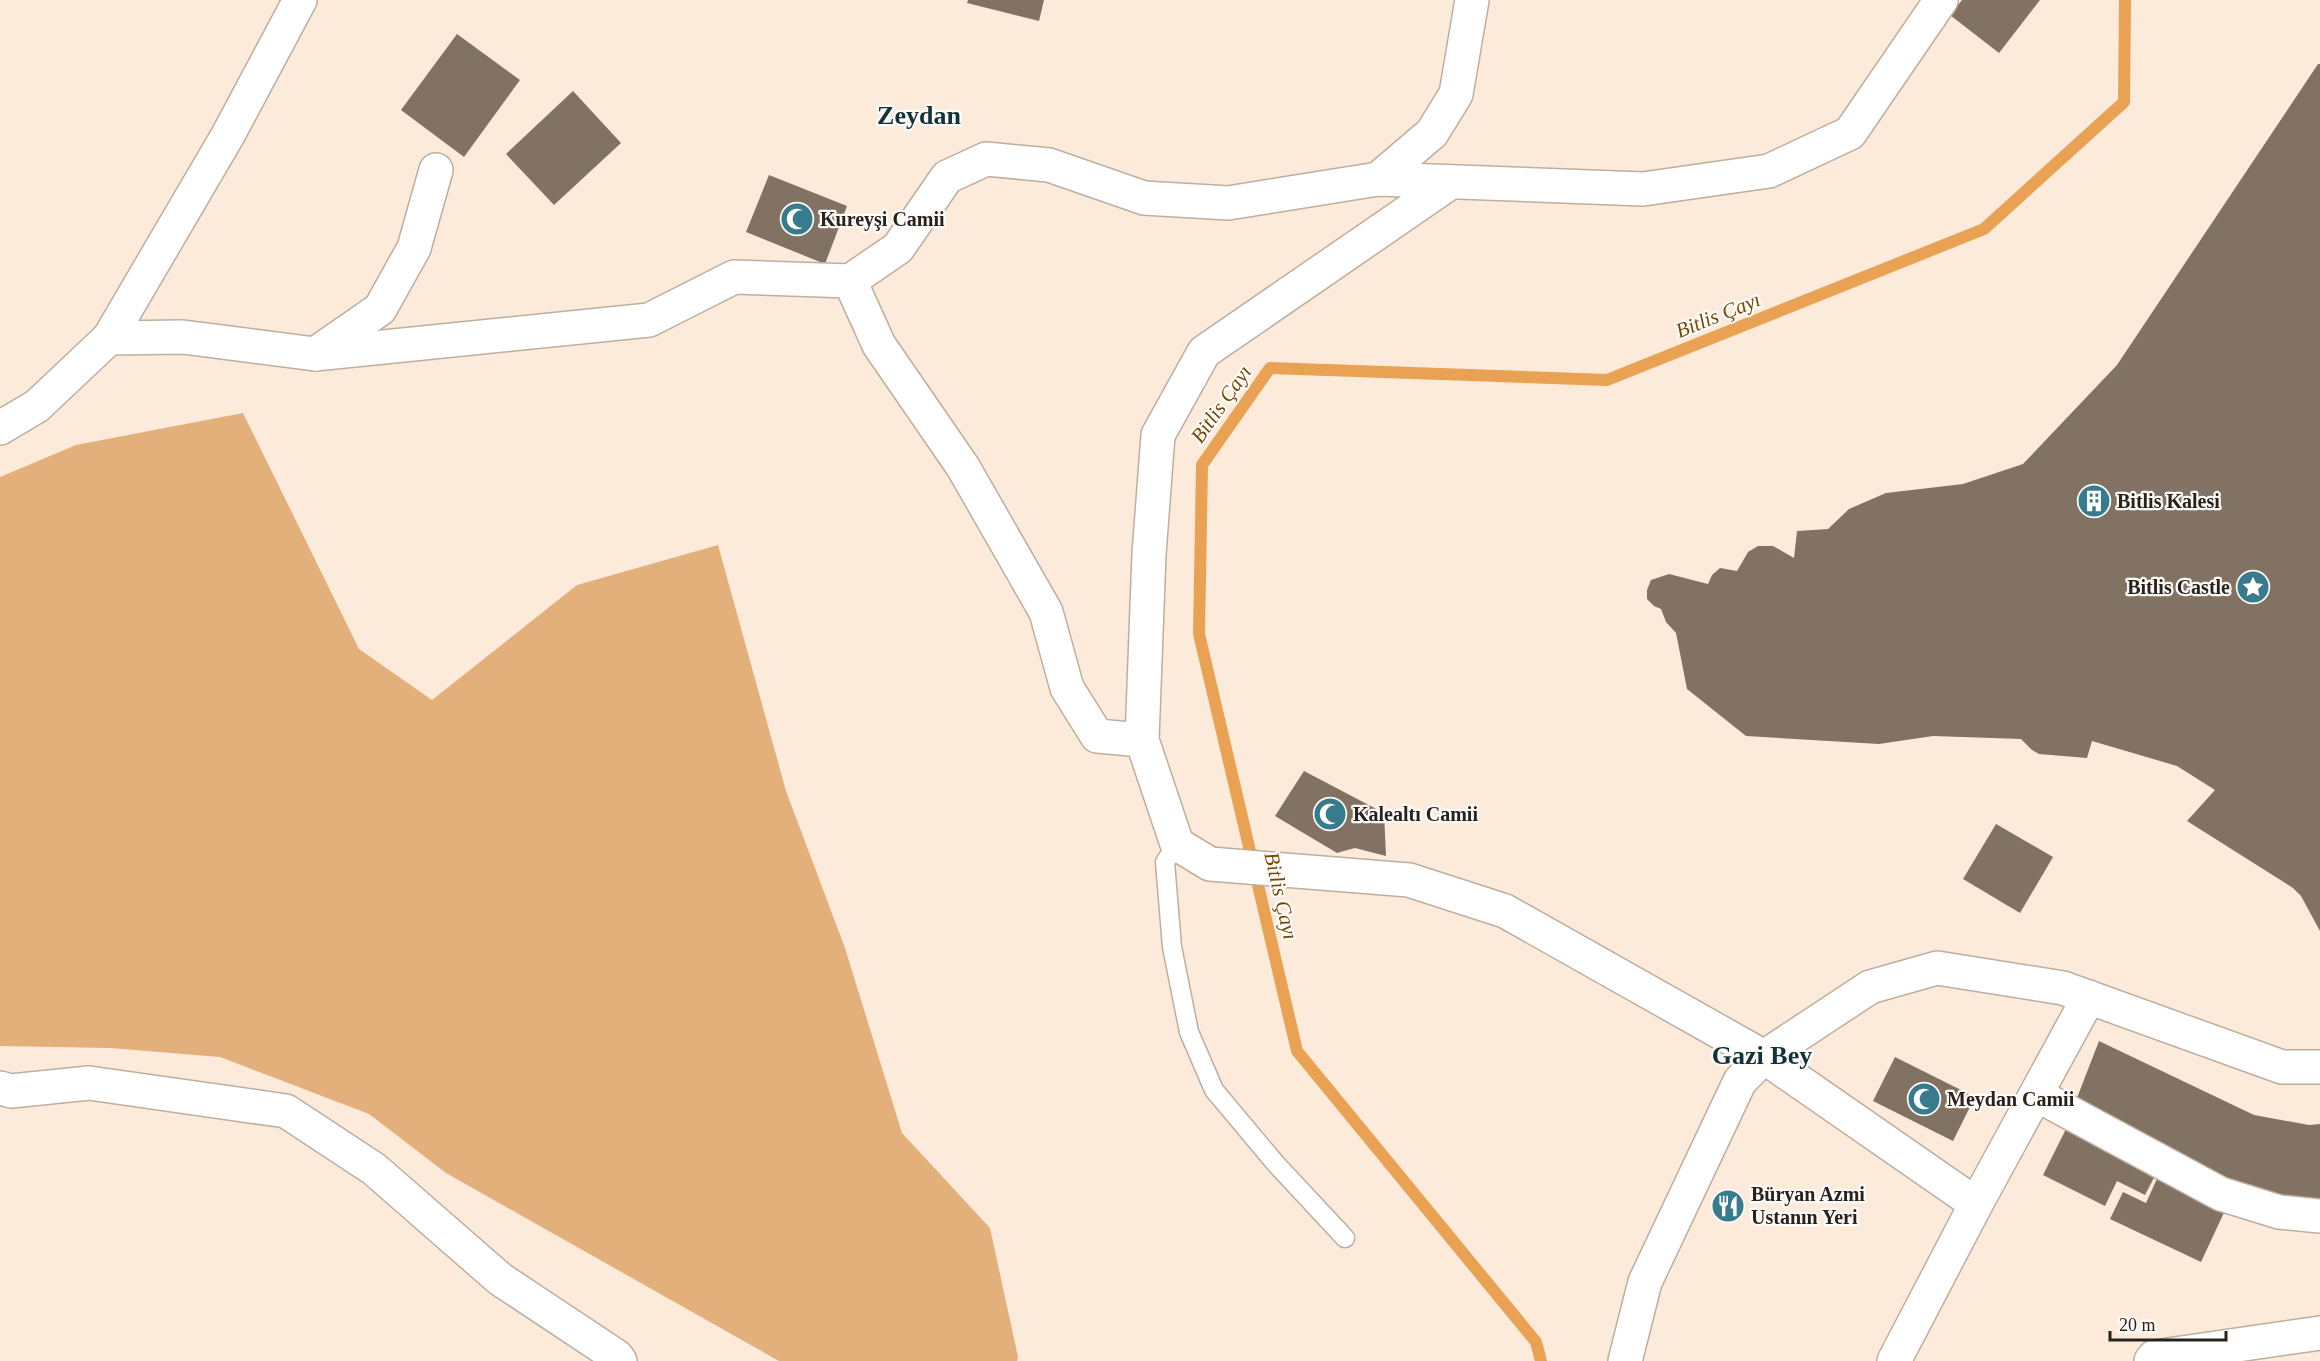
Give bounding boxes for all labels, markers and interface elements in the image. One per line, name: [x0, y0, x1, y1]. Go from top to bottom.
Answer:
district label: Zeydan: [877, 101, 961, 130]
mosque icon: Kureyşi Camii: [779, 201, 815, 237]
place label: Kureyşi Camii: [820, 208, 945, 231]
water label: Bitlis Çayı: [1672, 287, 1764, 343]
water label: Bitlis Çayı: [1186, 361, 1256, 447]
building icon: Bitlis Kalesi: [2076, 483, 2112, 519]
place label: Bitlis Kalesi: [2117, 490, 2220, 512]
place icon: Bitlis Castle: [2235, 569, 2271, 605]
place label: Bitlis Castle: [2127, 576, 2230, 598]
mosque icon: Kalealtı Camii: [1312, 796, 1348, 832]
place label: Kalealtı Camii: [1353, 803, 1478, 825]
water label: Bitlis Çayı: [1259, 850, 1303, 942]
district label: Gazi Bey: [1712, 1041, 1812, 1070]
mosque icon: Meydan Camii: [1906, 1081, 1942, 1117]
place label: Meydan Camii: [1947, 1088, 2075, 1111]
place label: Büryan Azmi Ustanın Yeri: [1751, 1183, 1865, 1228]
restaurant icon: Büryan Azmi Ustanın Yeri: [1710, 1188, 1746, 1224]
scale bar: [2110, 1304, 2226, 1342]
text: 20 m: [2119, 1315, 2156, 1335]

